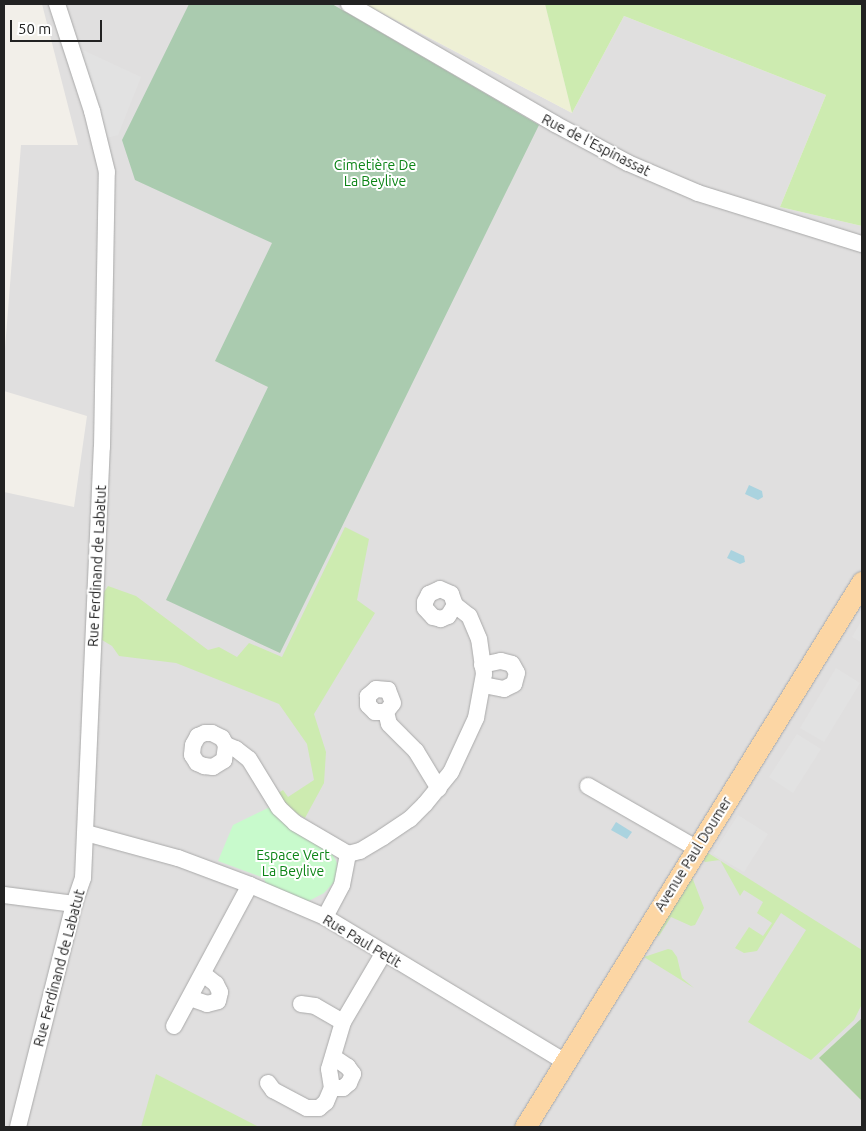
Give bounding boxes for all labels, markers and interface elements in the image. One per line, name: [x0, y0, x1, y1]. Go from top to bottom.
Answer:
scale bar: [12, 10, 105, 42]
text: 50 m: [18, 20, 51, 37]
street label: Rue de l'Espinassat: [539, 110, 653, 180]
park label: Cimetière De La Beylive: [334, 157, 416, 190]
street label: Rue Ferdinand de Labatut: [84, 485, 110, 647]
street label: Avenue Paul Doumer: [651, 794, 735, 914]
park label: Espace Vert La Beylive: [256, 847, 330, 880]
street label: Rue Ferdinand de Labatut: [30, 888, 88, 1048]
street label: Rue Paul Petit: [320, 911, 404, 971]

